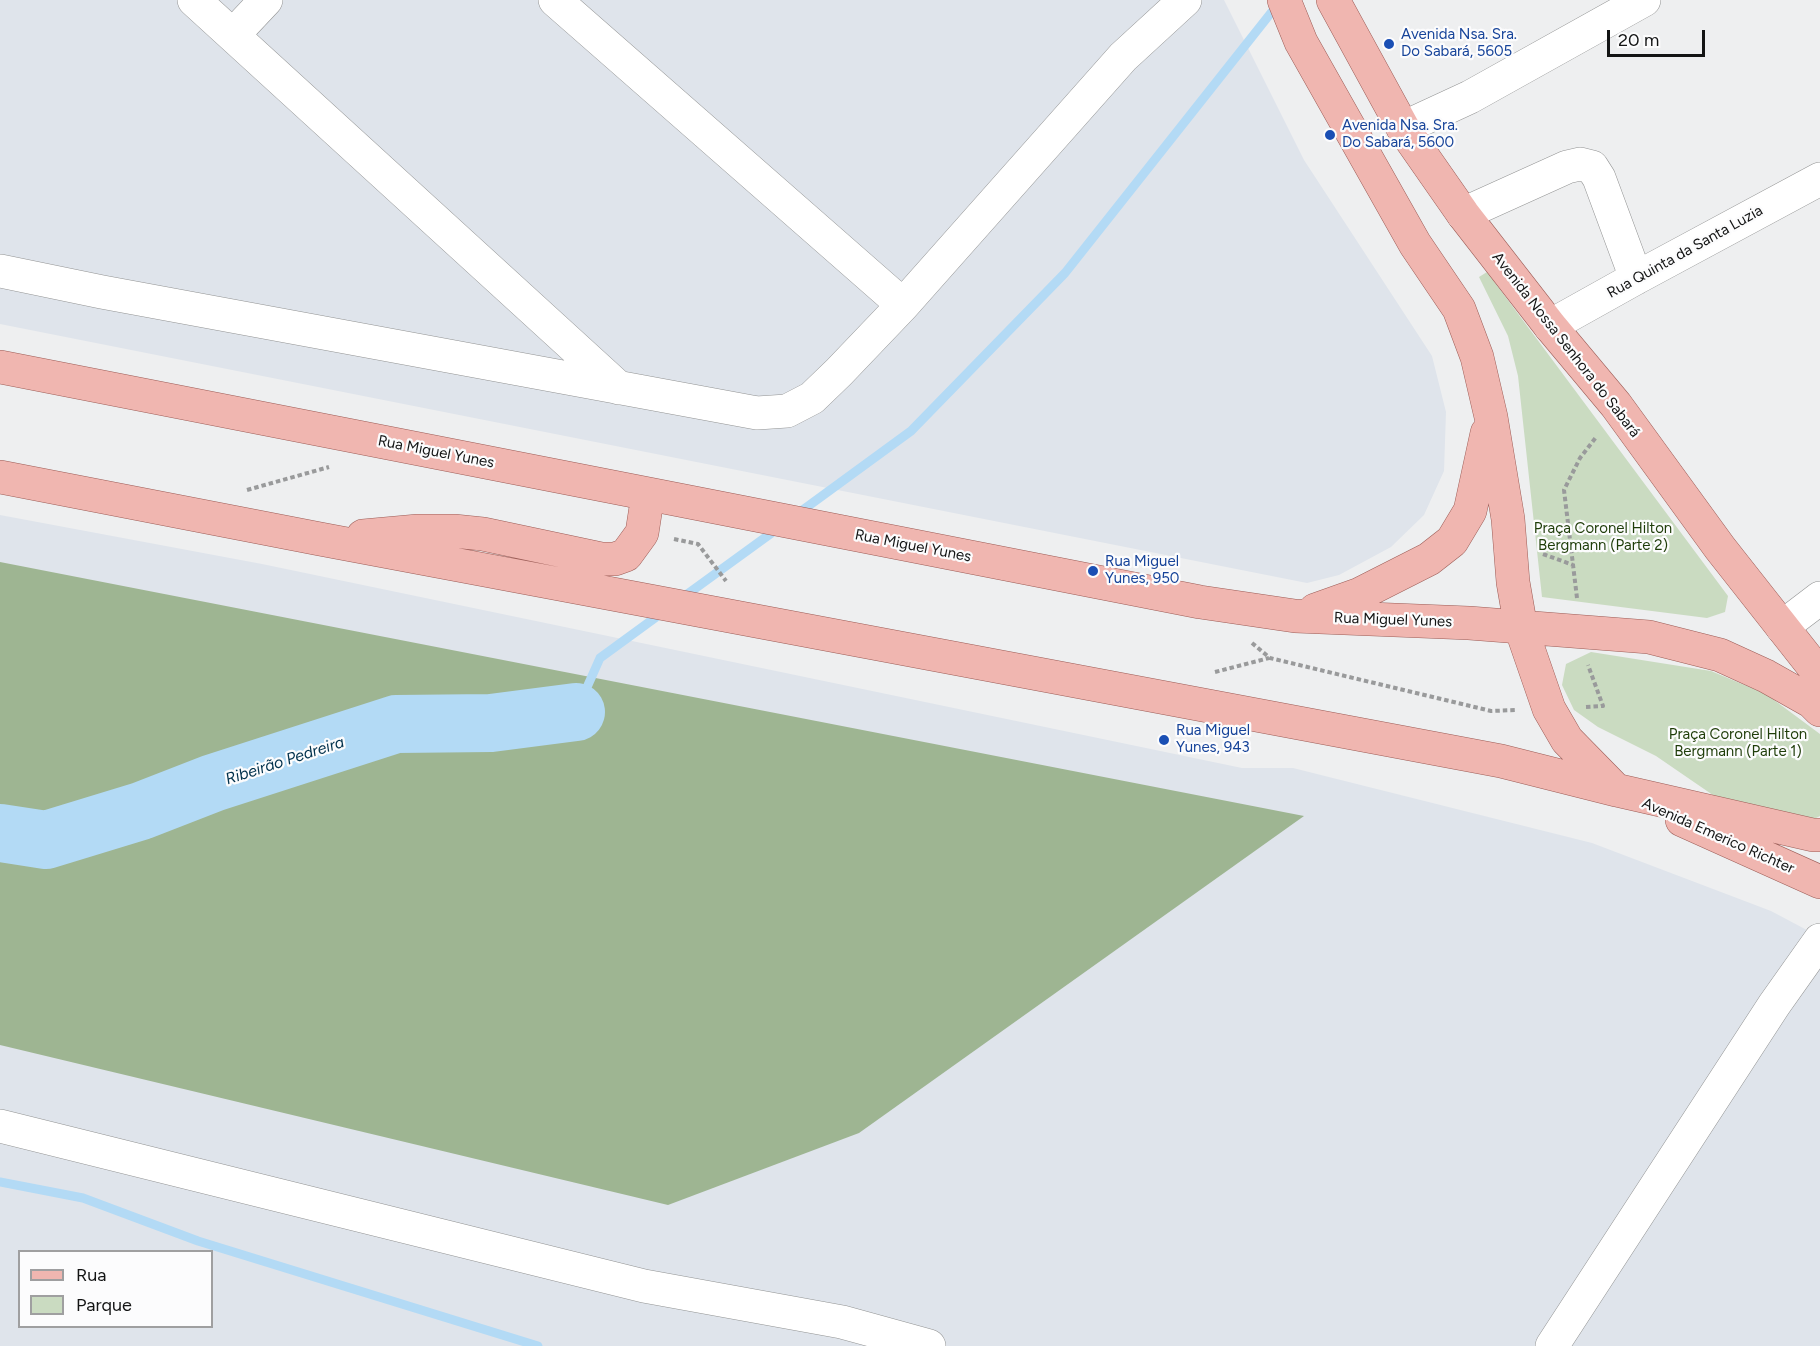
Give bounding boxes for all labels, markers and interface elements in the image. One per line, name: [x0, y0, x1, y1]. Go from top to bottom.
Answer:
scale bar: [1610, 18, 1708, 56]
place label: Avenida Nsa. Sra. Do Sabará, 5605: [1401, 26, 1517, 61]
text: 20 m: [1618, 29, 1659, 51]
marker: Avenida Nsa. Sra. Do Sabará, 5605: [1382, 37, 1396, 51]
place label: Avenida Nsa. Sra. Do Sabará, 5600: [1342, 117, 1458, 152]
marker: Avenida Nsa. Sra. Do Sabará, 5600: [1323, 128, 1337, 142]
street label: Rua Quinta da Santa Luzia: [1604, 202, 1766, 302]
street label: Avenida Nossa Senhora do Sabará: [1488, 249, 1644, 441]
street label: Rua Miguel Yunes: [376, 432, 496, 472]
park label: Praça Coronel Hilton Bergmann (Parte 2): [1534, 520, 1672, 555]
street label: Rua Miguel Yunes: [853, 526, 973, 566]
place label: Rua Miguel Yunes, 950: [1105, 553, 1179, 588]
marker: Rua Miguel Yunes, 950: [1086, 564, 1100, 578]
street label: Rua Miguel Yunes: [1334, 609, 1452, 631]
place label: Rua Miguel Yunes, 943: [1176, 722, 1250, 757]
park label: Praça Coronel Hilton Bergmann (Parte 1): [1669, 726, 1807, 761]
water label: Ribeirão Pedreira: [223, 733, 347, 789]
marker: Rua Miguel Yunes, 943: [1157, 733, 1171, 747]
street label: Avenida Emerico Richter: [1639, 794, 1797, 878]
legend: [18, 1250, 213, 1328]
text: Rua: [76, 1264, 107, 1286]
text: Parque: [76, 1294, 132, 1316]

